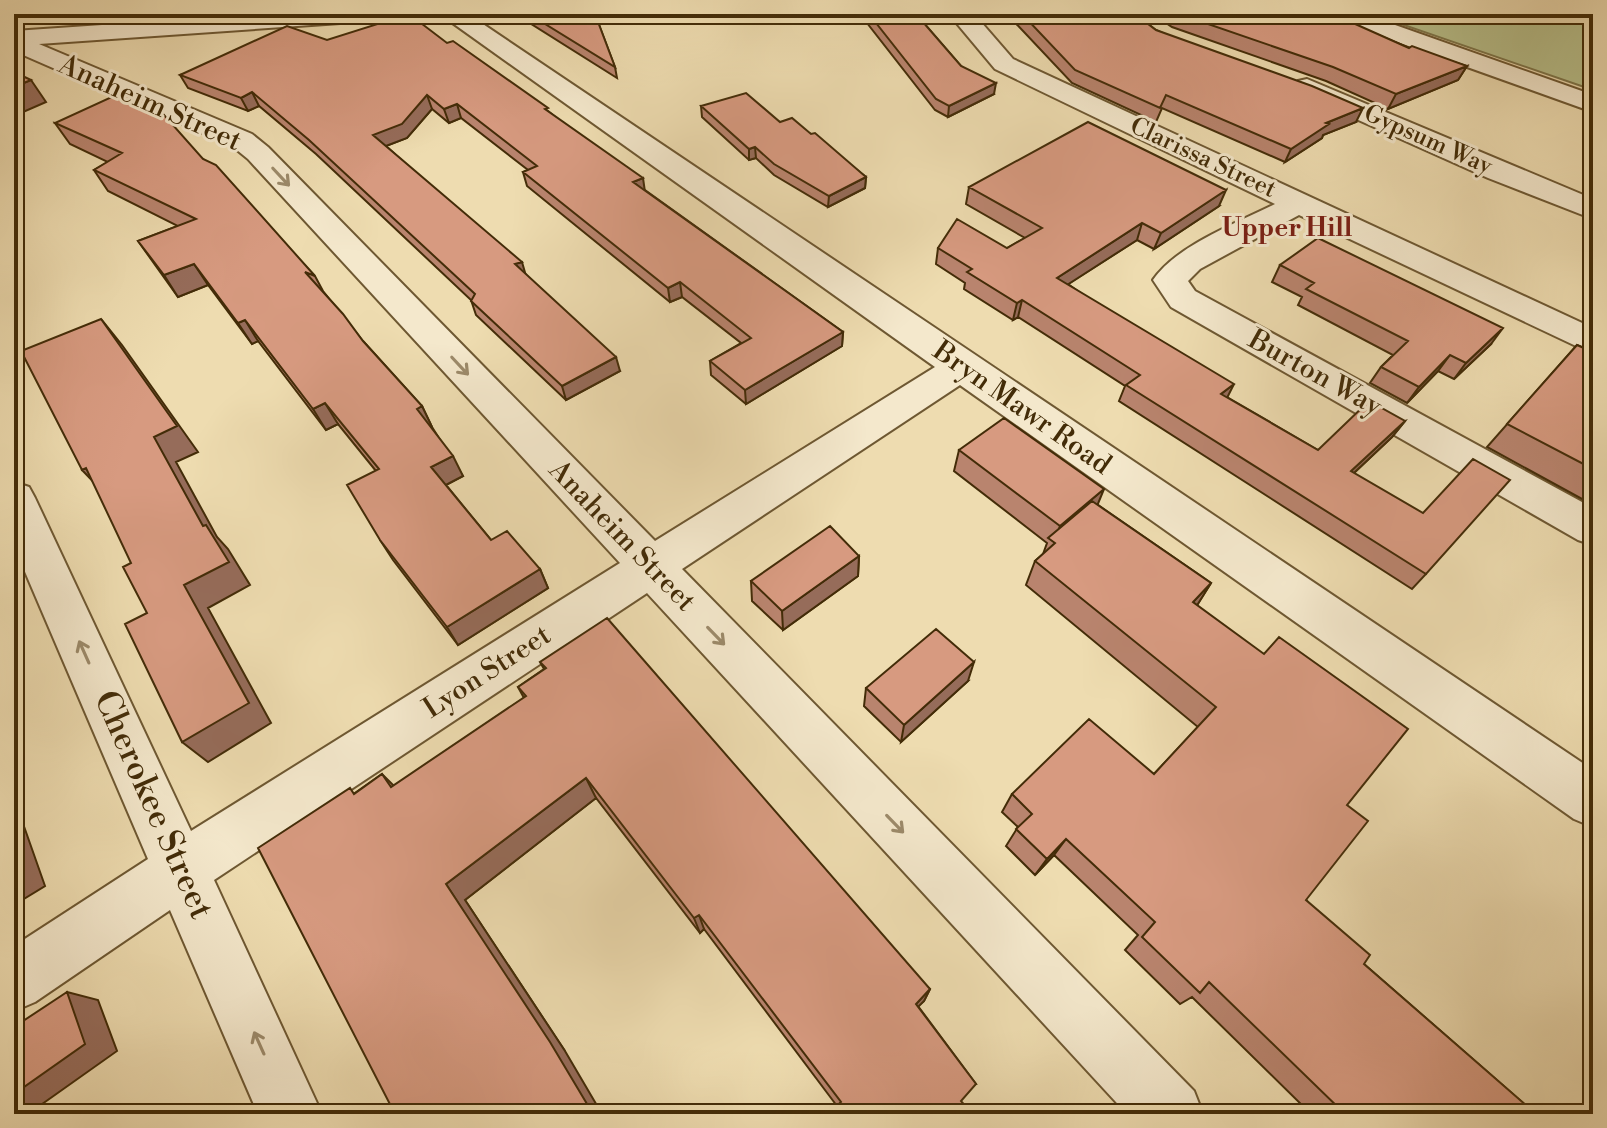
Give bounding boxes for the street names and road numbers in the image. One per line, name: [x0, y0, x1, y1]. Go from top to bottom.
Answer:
street label: Anaheim Street: [52, 47, 247, 159]
street label: Gypsum Way: [1359, 98, 1497, 182]
street label: Clarissa Street: [1125, 111, 1281, 205]
street label: Burton Way: [1241, 321, 1388, 424]
street label: Bryn Mawr Road: [925, 333, 1118, 483]
street label: Anaheim Street: [540, 452, 703, 619]
street label: Lyon Street: [417, 618, 557, 726]
street label: Cherokee Street: [84, 684, 222, 926]

